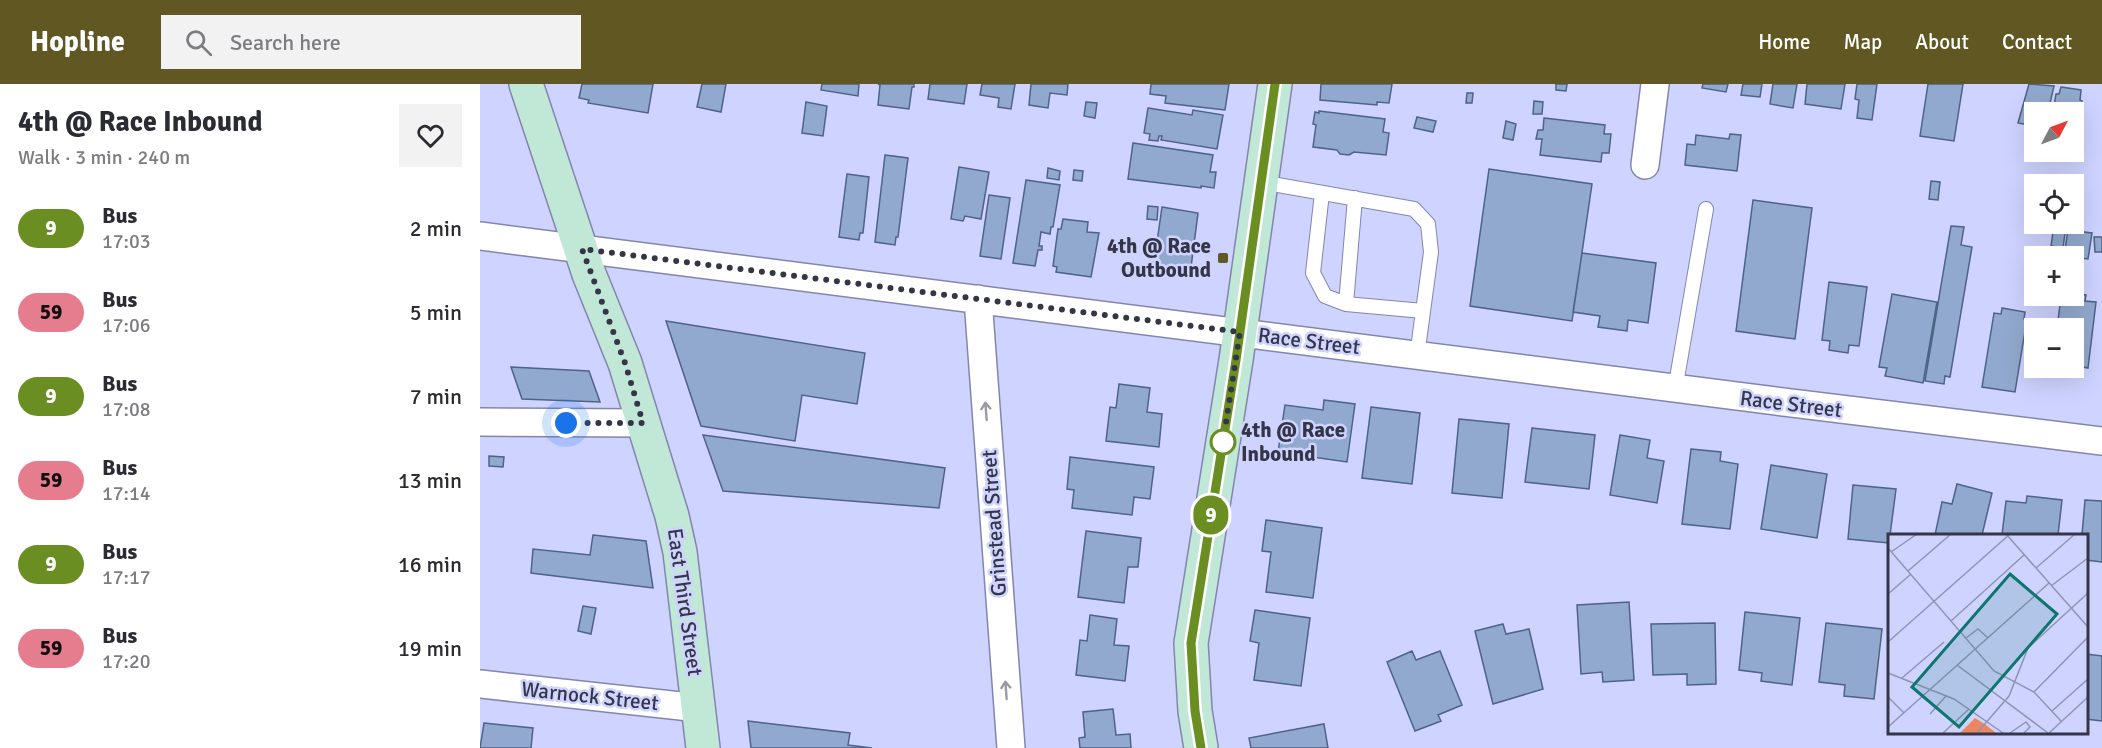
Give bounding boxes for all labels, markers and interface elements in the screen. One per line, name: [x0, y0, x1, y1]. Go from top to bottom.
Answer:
search box: [161, 15, 581, 69]
text: Hopline: [30, 25, 125, 59]
icon: search: [182, 26, 215, 59]
text: Search here: [230, 29, 341, 56]
text: Home: [1758, 29, 1811, 55]
text: Map: [1844, 29, 1882, 55]
text: About: [1915, 29, 1969, 55]
text: Contact: [2002, 29, 2072, 55]
north arrow: [2024, 102, 2084, 162]
map controls: [2024, 102, 2084, 378]
button: heart: [399, 104, 462, 167]
text: 4th @ Race Inbound: [18, 105, 262, 139]
text: Walk · 3 min · 240 m: [18, 145, 190, 170]
button: locate: [2024, 174, 2084, 234]
text: Bus: [102, 202, 137, 229]
text: 9: [45, 215, 57, 241]
text: 2 min: [410, 215, 462, 242]
text: 17:03: [102, 229, 151, 254]
place label: 4th @ Race Outbound: [1107, 233, 1211, 283]
button: +: [2024, 246, 2084, 306]
marker: 4th @ Race Outbound: [1216, 251, 1230, 265]
text: Bus: [102, 286, 137, 313]
text: 59: [40, 299, 62, 325]
text: 5 min: [410, 299, 462, 326]
text: 17:06: [102, 313, 151, 338]
button: −: [2024, 318, 2084, 378]
street label: Race Street: [1256, 322, 1362, 360]
text: Bus: [102, 370, 137, 397]
text: 9: [45, 383, 57, 409]
text: 7 min: [410, 383, 462, 410]
street label: Race Street: [1738, 385, 1844, 423]
text: 17:08: [102, 397, 151, 422]
one-way arrow: [980, 402, 991, 422]
your location: [551, 408, 581, 438]
place label: 4th @ Race Inbound: [1241, 417, 1345, 467]
marker: 4th @ Race Inbound: [1210, 429, 1236, 455]
street label: Grinstead Street: [976, 449, 1012, 597]
text: Bus: [102, 454, 137, 481]
text: 59: [40, 467, 62, 493]
text: 13 min: [398, 467, 462, 494]
text: 17:14: [102, 481, 151, 506]
line badge: 9: [1192, 496, 1230, 534]
text: 9: [1205, 502, 1217, 528]
street label: East Third Street: [662, 526, 708, 678]
inset map: [1888, 534, 2087, 733]
text: Bus: [102, 538, 137, 565]
text: 9: [45, 551, 57, 577]
text: 16 min: [398, 551, 462, 578]
text: 17:17: [102, 565, 151, 590]
text: Bus: [102, 622, 137, 649]
text: 59: [40, 635, 62, 661]
text: 19 min: [398, 635, 462, 662]
text: 17:20: [102, 649, 151, 674]
street label: Warnock Street: [520, 676, 660, 716]
one-way arrow: [1001, 680, 1012, 700]

